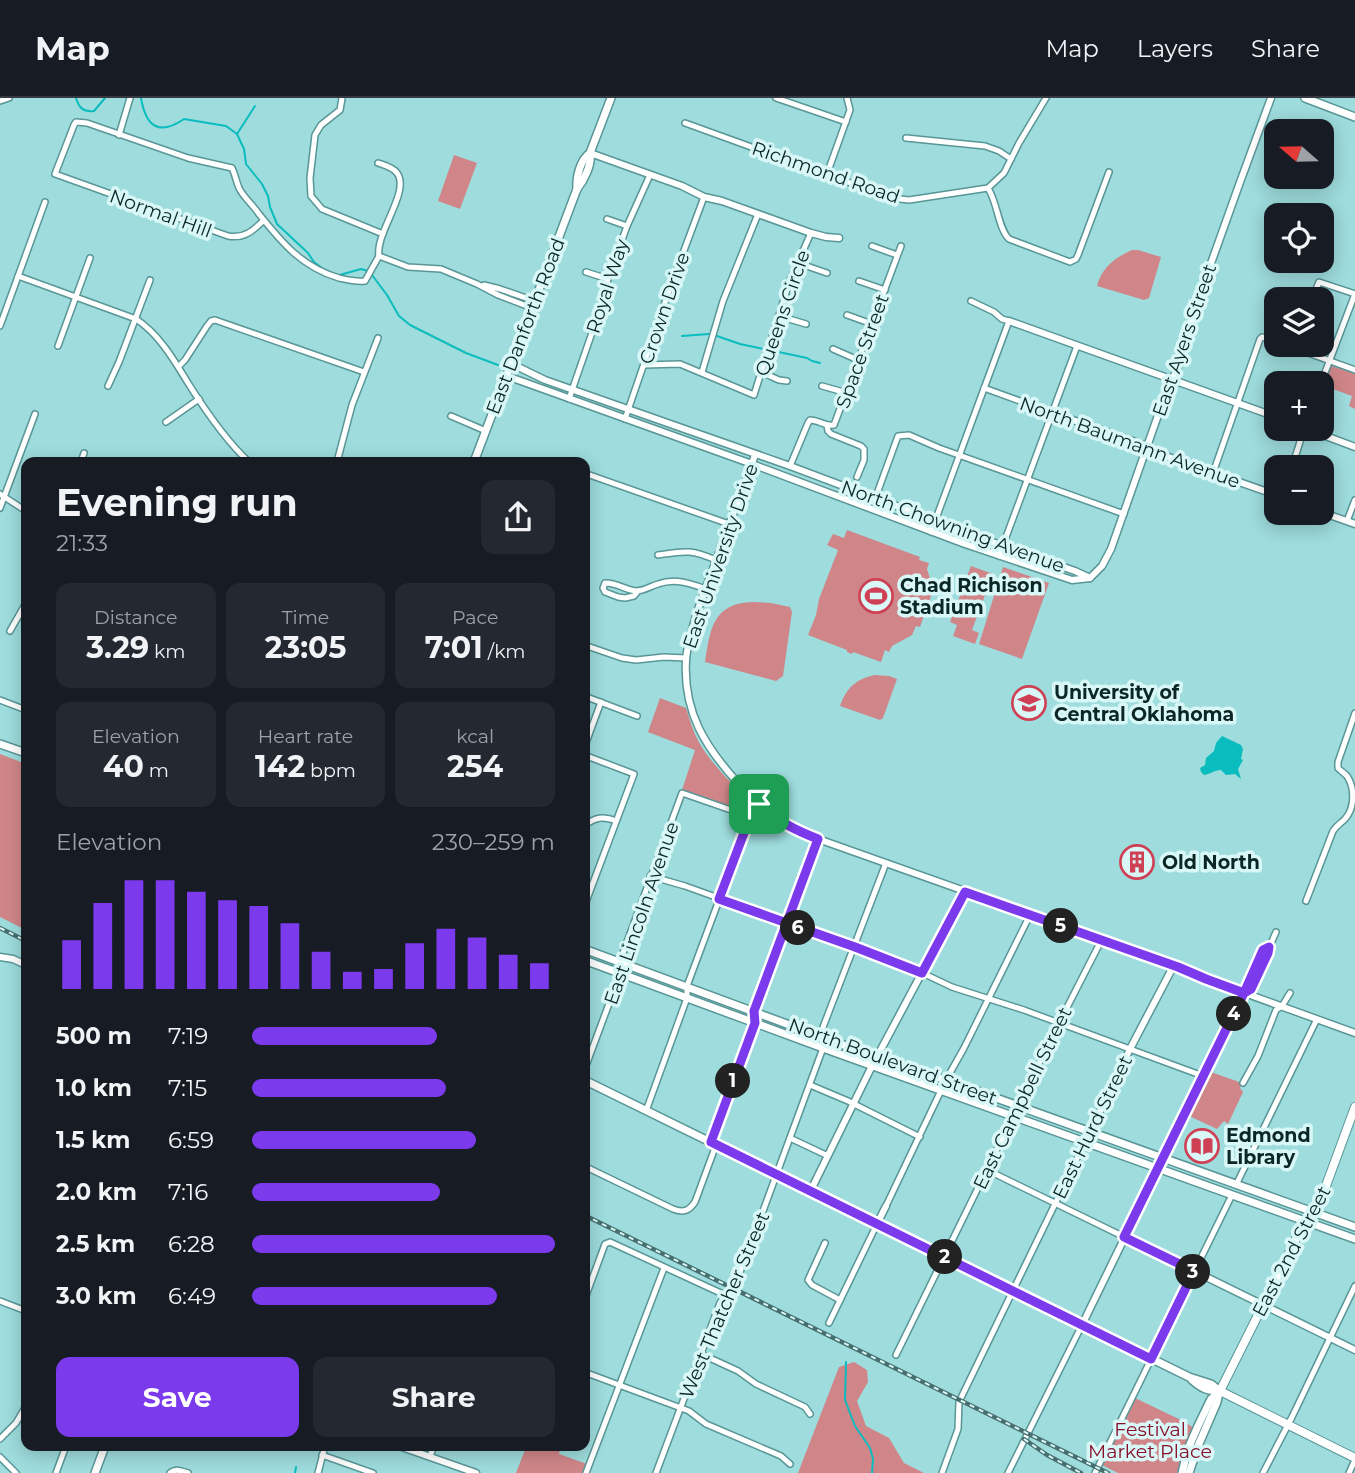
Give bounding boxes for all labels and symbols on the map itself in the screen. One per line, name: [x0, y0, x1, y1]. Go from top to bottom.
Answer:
north arrow: [1264, 119, 1334, 189]
street label: Richmond Road: [749, 136, 903, 209]
street label: Normal Hill: [107, 184, 215, 243]
street label: East Danforth Road: [481, 235, 570, 417]
street label: Royal Way: [581, 235, 634, 336]
street label: Queens Circle: [750, 247, 815, 379]
street label: Crown Drive: [635, 249, 694, 367]
street label: East Ayers Street: [1148, 261, 1221, 419]
street label: Space Street: [831, 291, 894, 412]
street label: North Baumann Avenue: [1016, 392, 1243, 493]
street label: East University Drive: [678, 461, 763, 652]
street label: North Chowning Avenue: [838, 475, 1068, 578]
place label: Chad Richison Stadium: [900, 574, 1043, 619]
sports icon: Chad Richison Stadium: [857, 577, 895, 615]
place label: University of Central Oklahoma: [1054, 681, 1234, 726]
school or university icon: University of Central Oklahoma: [1010, 684, 1048, 722]
pin: [729, 774, 789, 834]
street label: East Lincoln Avenue: [599, 819, 684, 1008]
building icon: Old North: [1118, 843, 1156, 881]
place label: Old North: [1162, 851, 1260, 874]
pin: 5: [1044, 908, 1078, 944]
pin: 6: [780, 910, 816, 946]
pin: 4: [1216, 996, 1252, 1032]
street label: East Campbell Street: [968, 1003, 1077, 1193]
street label: North Boulevard Street: [786, 1013, 1000, 1110]
street label: East Hurd Street: [1048, 1052, 1137, 1203]
pin: 1: [716, 1063, 750, 1098]
place label: Edmond Library: [1226, 1124, 1311, 1169]
library icon: Edmond Library: [1183, 1127, 1221, 1165]
street label: East 2nd Street: [1247, 1182, 1336, 1321]
street label: West Thatcher Street: [675, 1208, 774, 1402]
pin: 2: [928, 1240, 962, 1274]
pin: 3: [1176, 1254, 1210, 1290]
park label: Festival Market Place: [1088, 1418, 1212, 1463]

